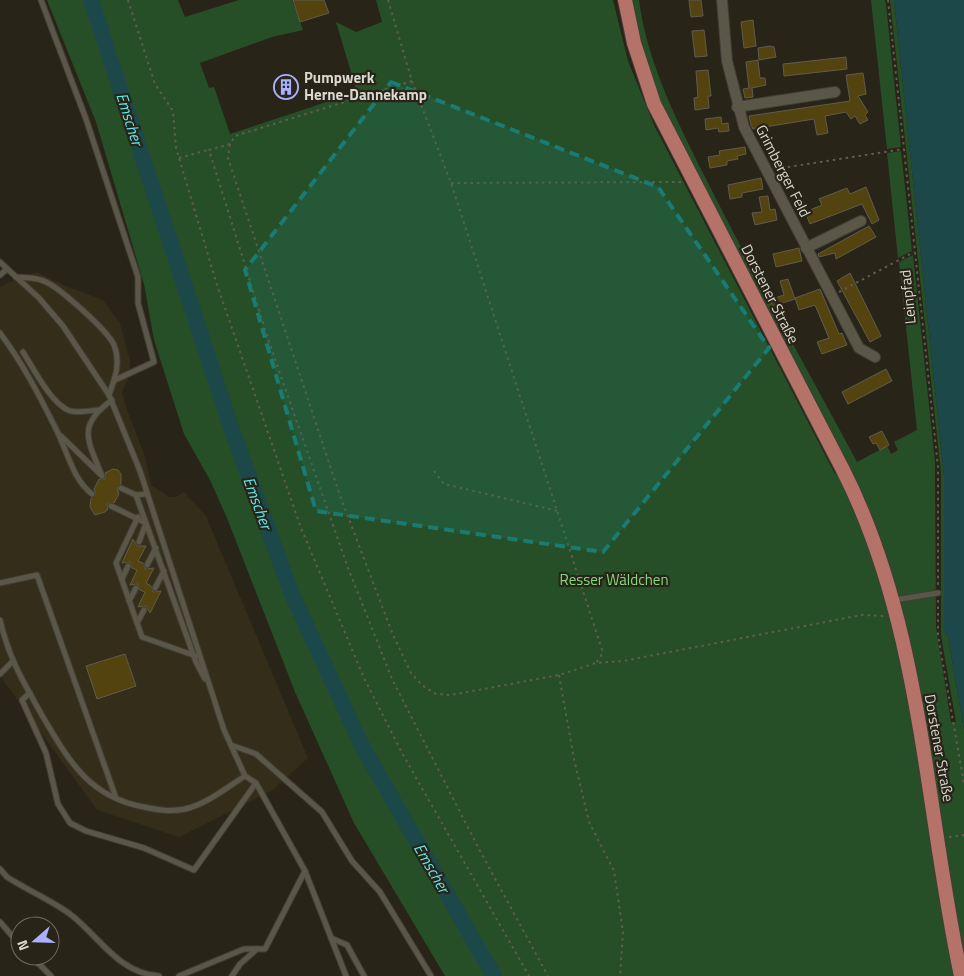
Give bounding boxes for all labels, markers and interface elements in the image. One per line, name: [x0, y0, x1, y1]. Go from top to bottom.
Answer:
place label: Pumpwerk Herne-Dannekamp: [304, 66, 427, 106]
building icon: Pumpwerk Herne-Dannekamp: [273, 74, 299, 100]
water label: Emscher: [110, 89, 150, 150]
street label: Grimberger Feld: [750, 120, 817, 221]
street label: Dorstener Straße: [735, 240, 805, 347]
street label: Leinpfad: [893, 269, 922, 325]
water label: Emscher: [237, 473, 279, 534]
park label: Resser Wäldchen: [560, 568, 668, 591]
street label: Dorstener Straße: [919, 692, 960, 804]
water label: Emscher: [408, 839, 457, 899]
north arrow: [10, 916, 60, 966]
text: N: [11, 937, 34, 954]

